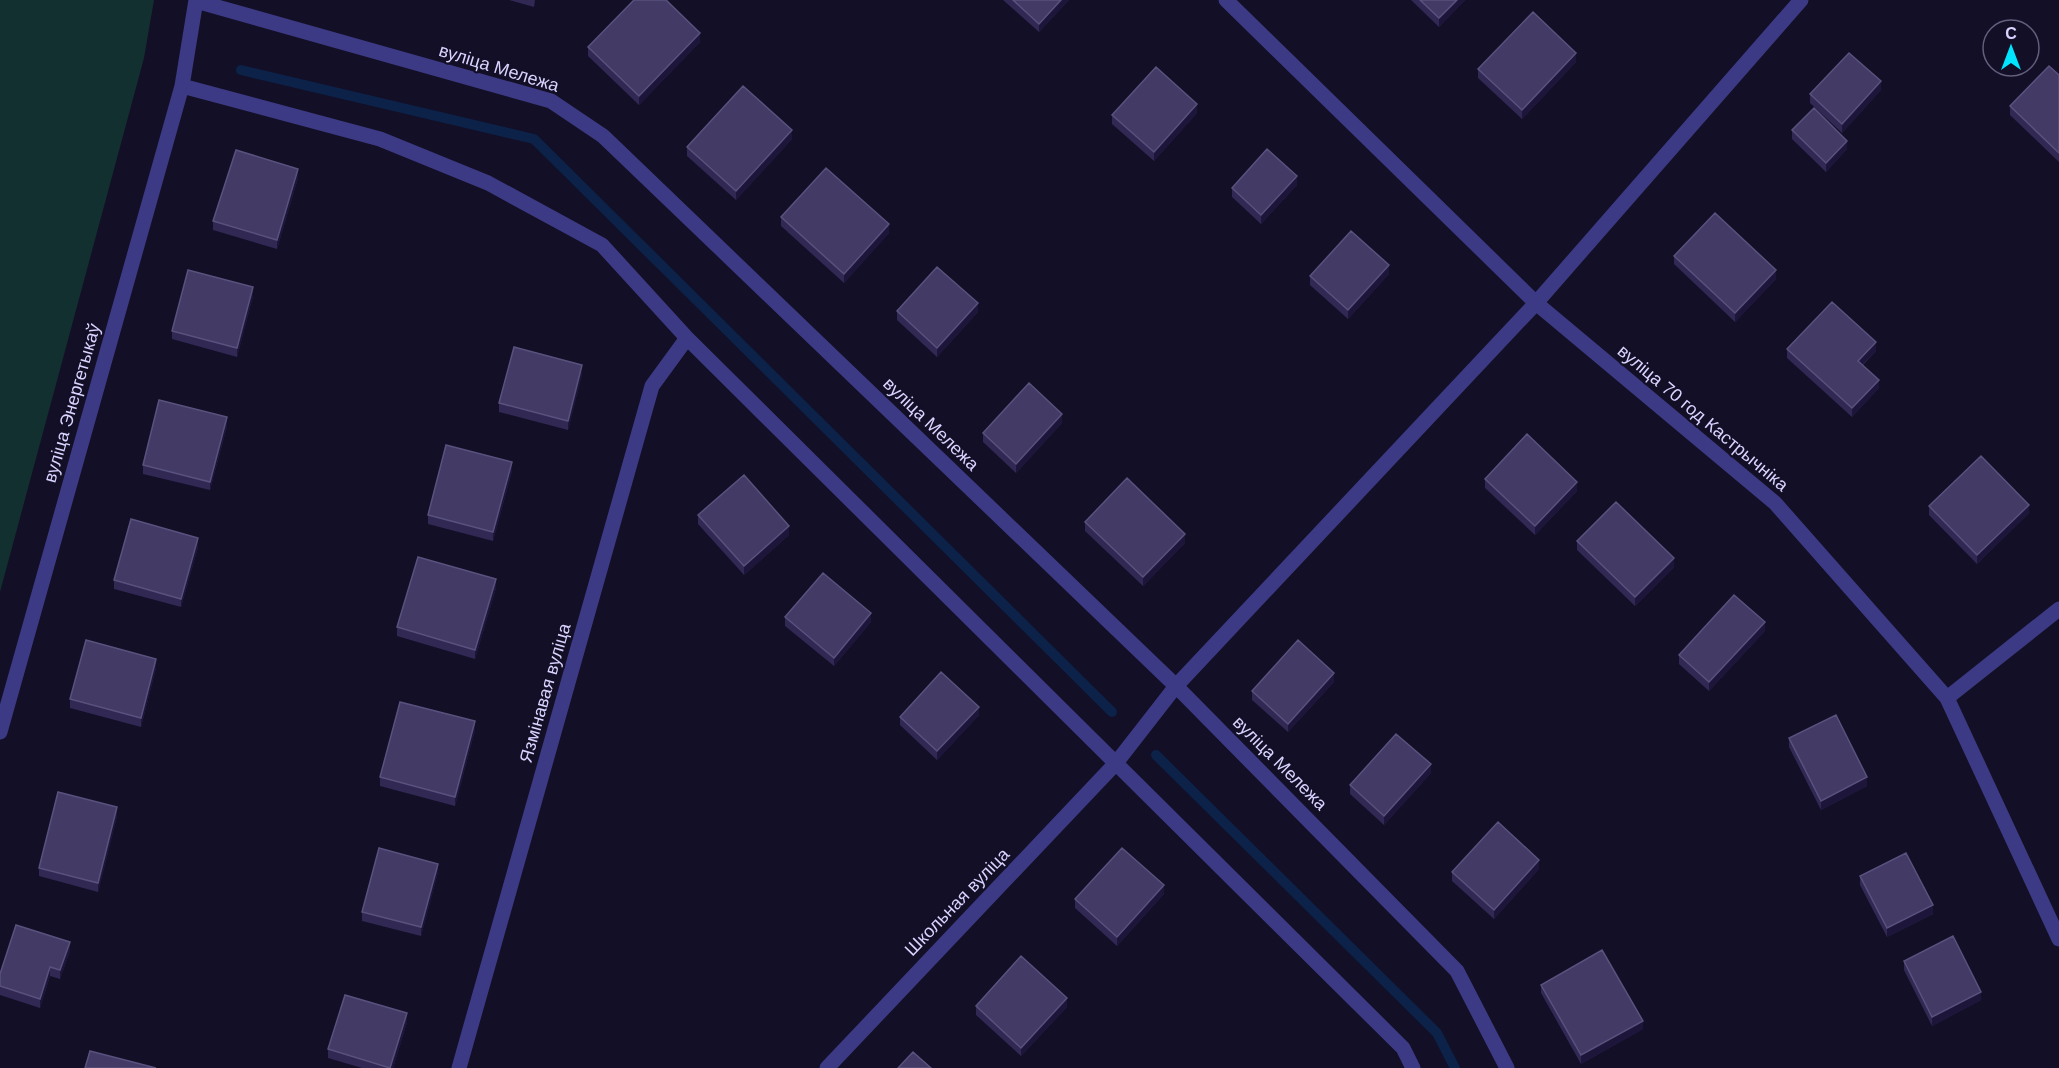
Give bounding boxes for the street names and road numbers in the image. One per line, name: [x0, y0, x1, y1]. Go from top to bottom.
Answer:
street label: вуліца Мележа: [437, 40, 562, 96]
street label: вуліца Энергетыкаў: [40, 321, 104, 485]
street label: вуліца 70 год Кастрычніка: [1614, 341, 1793, 496]
street label: вуліца Мележа: [879, 374, 983, 475]
street label: Язмінавая вуліца: [516, 620, 575, 765]
street label: вуліца Мележа: [1229, 712, 1332, 815]
street label: Школьная вуліца: [901, 844, 1014, 960]

